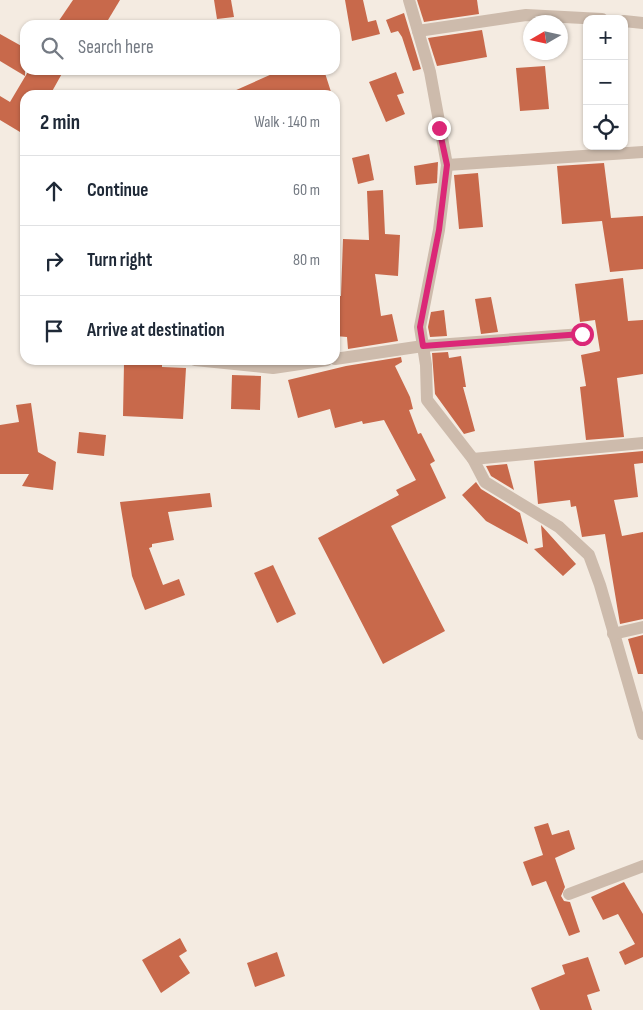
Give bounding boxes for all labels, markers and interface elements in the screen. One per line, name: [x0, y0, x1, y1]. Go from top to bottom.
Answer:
north arrow: [523, 15, 568, 60]
map controls: [583, 15, 628, 150]
button: +: [583, 15, 628, 60]
search box: [20, 20, 340, 75]
icon: search: [38, 34, 66, 62]
text: Search here: [78, 36, 154, 59]
button: −: [583, 60, 628, 105]
button: locate: [583, 105, 628, 150]
text: 2 min: [40, 110, 80, 135]
text: Walk · 140 m: [254, 113, 320, 132]
route end: [428, 117, 451, 140]
icon: ahead: [40, 177, 68, 205]
text: Continue: [87, 179, 148, 202]
text: 60 m: [293, 181, 320, 200]
icon: right: [40, 247, 68, 275]
text: Turn right: [87, 249, 152, 272]
text: 80 m: [293, 251, 320, 270]
icon: arrive: [40, 317, 68, 345]
text: Arrive at destination: [87, 319, 225, 342]
route start: [571, 323, 594, 346]

